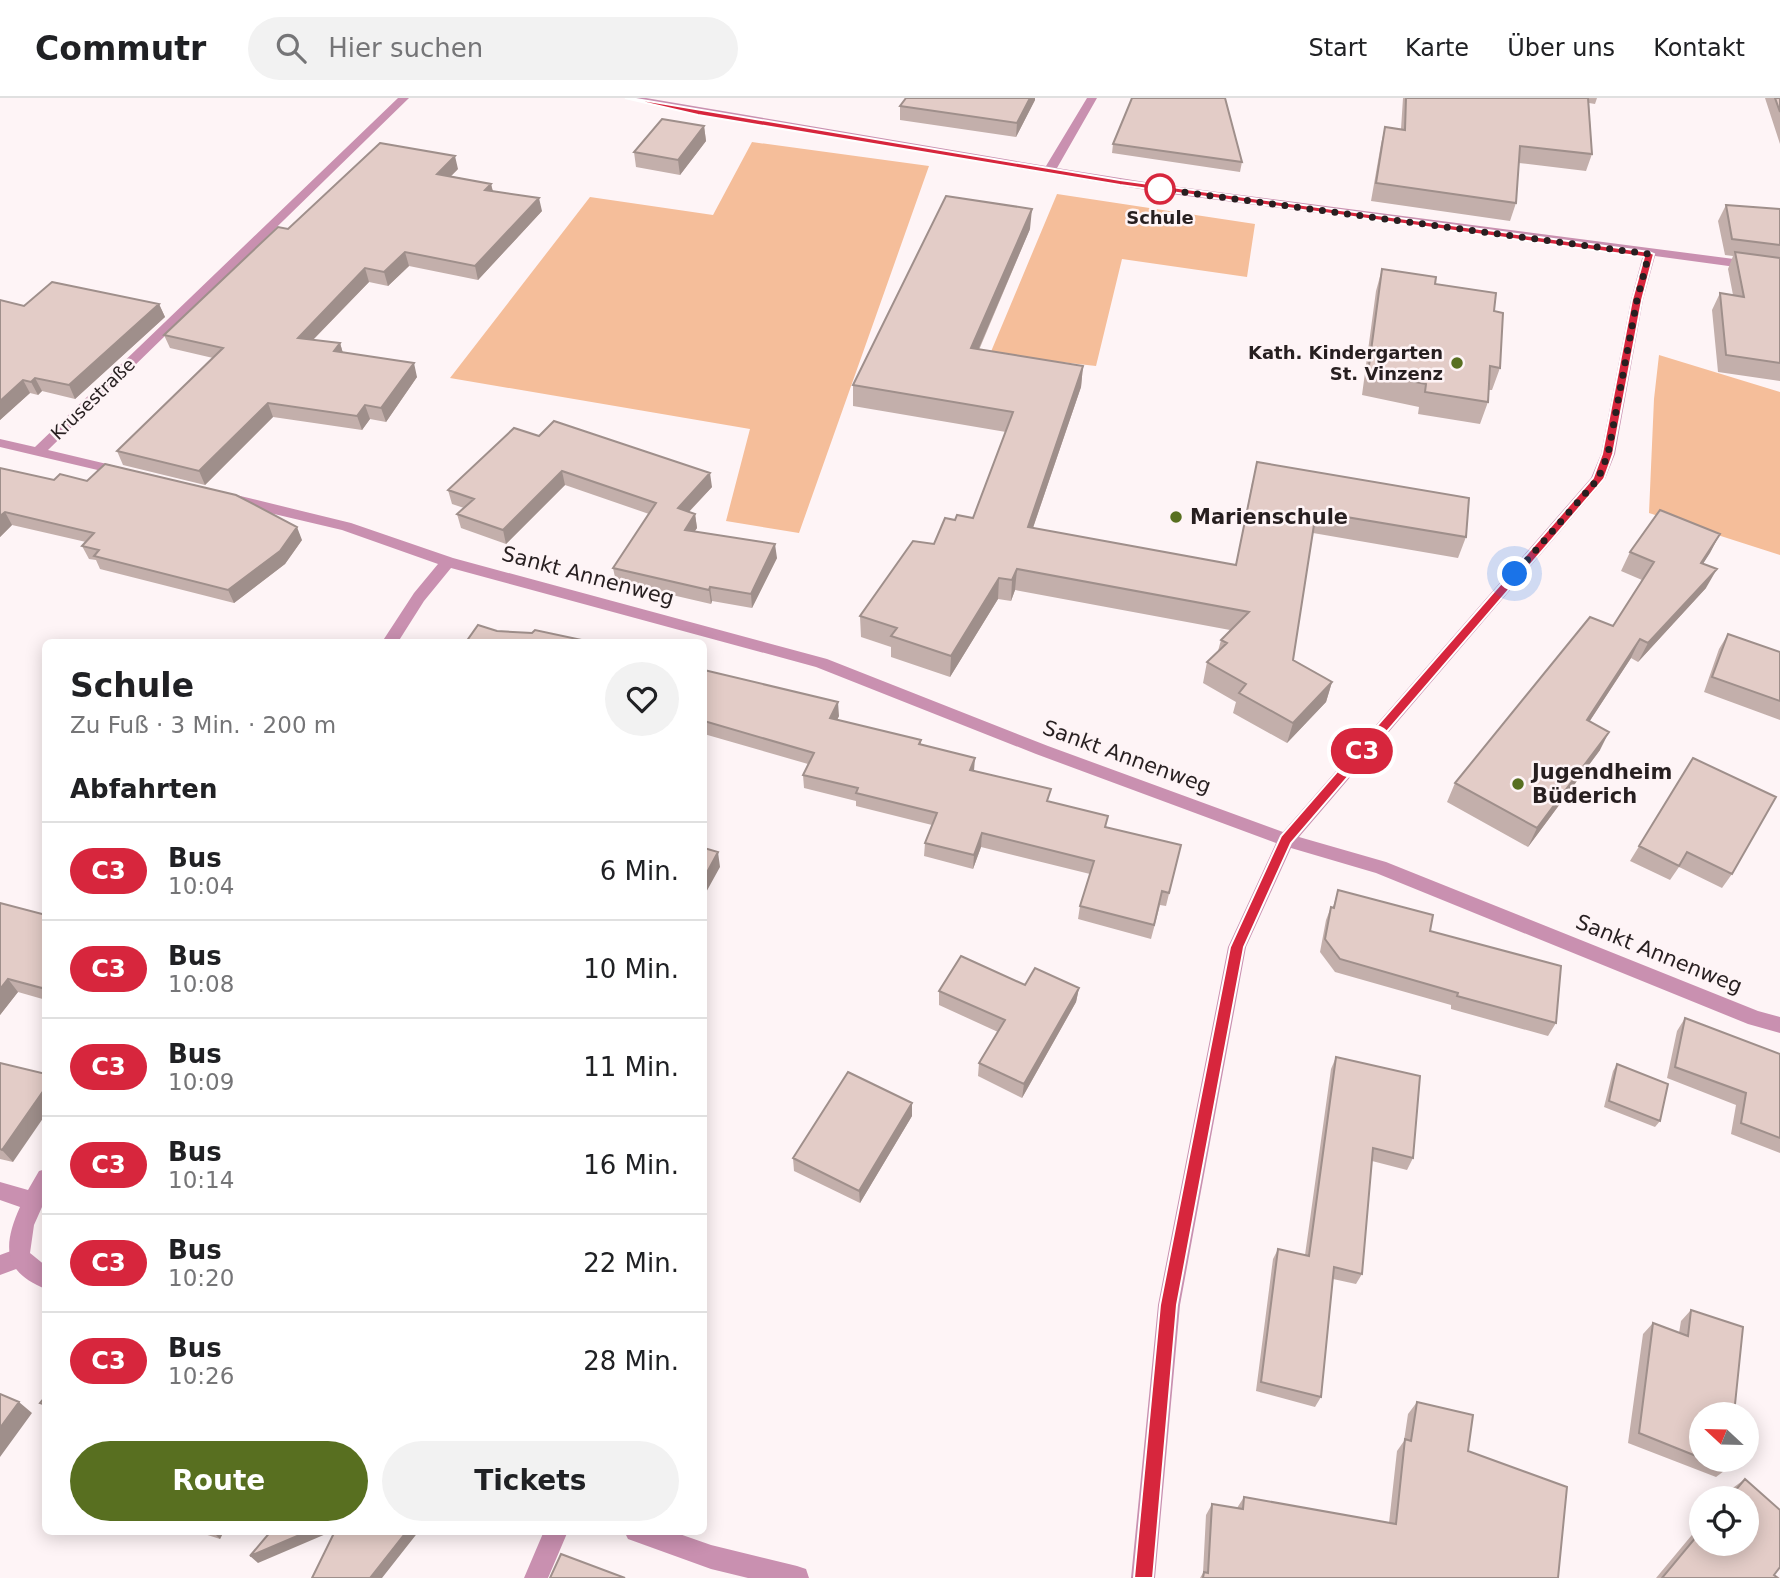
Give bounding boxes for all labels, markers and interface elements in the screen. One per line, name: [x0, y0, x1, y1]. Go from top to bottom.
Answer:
search box: [248, 17, 738, 80]
text: Commutr: [35, 29, 206, 68]
icon: search: [272, 29, 310, 67]
text: Hier suchen: [328, 33, 483, 63]
text: Start: [1308, 34, 1367, 62]
text: Karte: [1405, 34, 1469, 62]
text: Über uns: [1507, 34, 1615, 62]
text: Kontakt: [1653, 34, 1745, 62]
marker: Schule: [1145, 174, 1175, 204]
place label: Schule: [1126, 207, 1194, 228]
place label: Kath. Kindergarten St. Vinzenz: [1248, 342, 1443, 384]
street label: Krusestraße: [46, 353, 139, 444]
marker: Kath. Kindergarten St. Vinzenz: [1449, 355, 1465, 371]
place label: Marienschule: [1190, 505, 1348, 529]
marker: Marienschule: [1168, 509, 1184, 525]
street label: Sankt Annenweg: [499, 541, 677, 611]
your location: [1497, 556, 1532, 591]
button: heart: [605, 662, 679, 736]
text: Schule: [70, 666, 194, 705]
text: Zu Fuß · 3 Min. · 200 m: [70, 712, 336, 738]
street label: Sankt Annenweg: [1040, 715, 1214, 799]
line badge: C3: [1330, 728, 1394, 774]
text: C3: [1345, 737, 1379, 765]
place label: Jugendheim Büderich: [1530, 760, 1672, 808]
text: Abfahrten: [70, 774, 218, 804]
marker: Jugendheim Büderich: [1510, 776, 1526, 792]
text: Bus: [168, 843, 222, 873]
text: 6 Min.: [600, 856, 679, 886]
text: C3: [91, 857, 126, 885]
text: 10:04: [168, 873, 234, 899]
street label: Sankt Annenweg: [1572, 910, 1746, 998]
text: Bus: [168, 941, 222, 971]
text: 10 Min.: [583, 954, 679, 984]
text: C3: [91, 955, 126, 983]
text: 10:08: [168, 971, 234, 997]
text: Bus: [168, 1039, 222, 1069]
text: 11 Min.: [583, 1052, 679, 1082]
text: C3: [91, 1053, 126, 1081]
text: 10:09: [168, 1069, 234, 1095]
text: Bus: [168, 1137, 222, 1167]
text: 16 Min.: [583, 1150, 679, 1180]
text: C3: [91, 1151, 126, 1179]
text: 10:14: [168, 1167, 234, 1193]
text: Bus: [168, 1235, 222, 1265]
text: 22 Min.: [583, 1248, 679, 1278]
text: C3: [91, 1249, 126, 1277]
text: 10:20: [168, 1265, 234, 1291]
text: Bus: [168, 1333, 222, 1363]
text: 28 Min.: [583, 1346, 679, 1376]
text: C3: [91, 1347, 126, 1375]
text: 10:26: [168, 1363, 234, 1389]
north arrow: [1689, 1402, 1759, 1472]
map controls: [1689, 1402, 1759, 1556]
button: Route: [70, 1441, 368, 1521]
button: Tickets: [382, 1441, 679, 1521]
button: locate: [1689, 1486, 1759, 1556]

